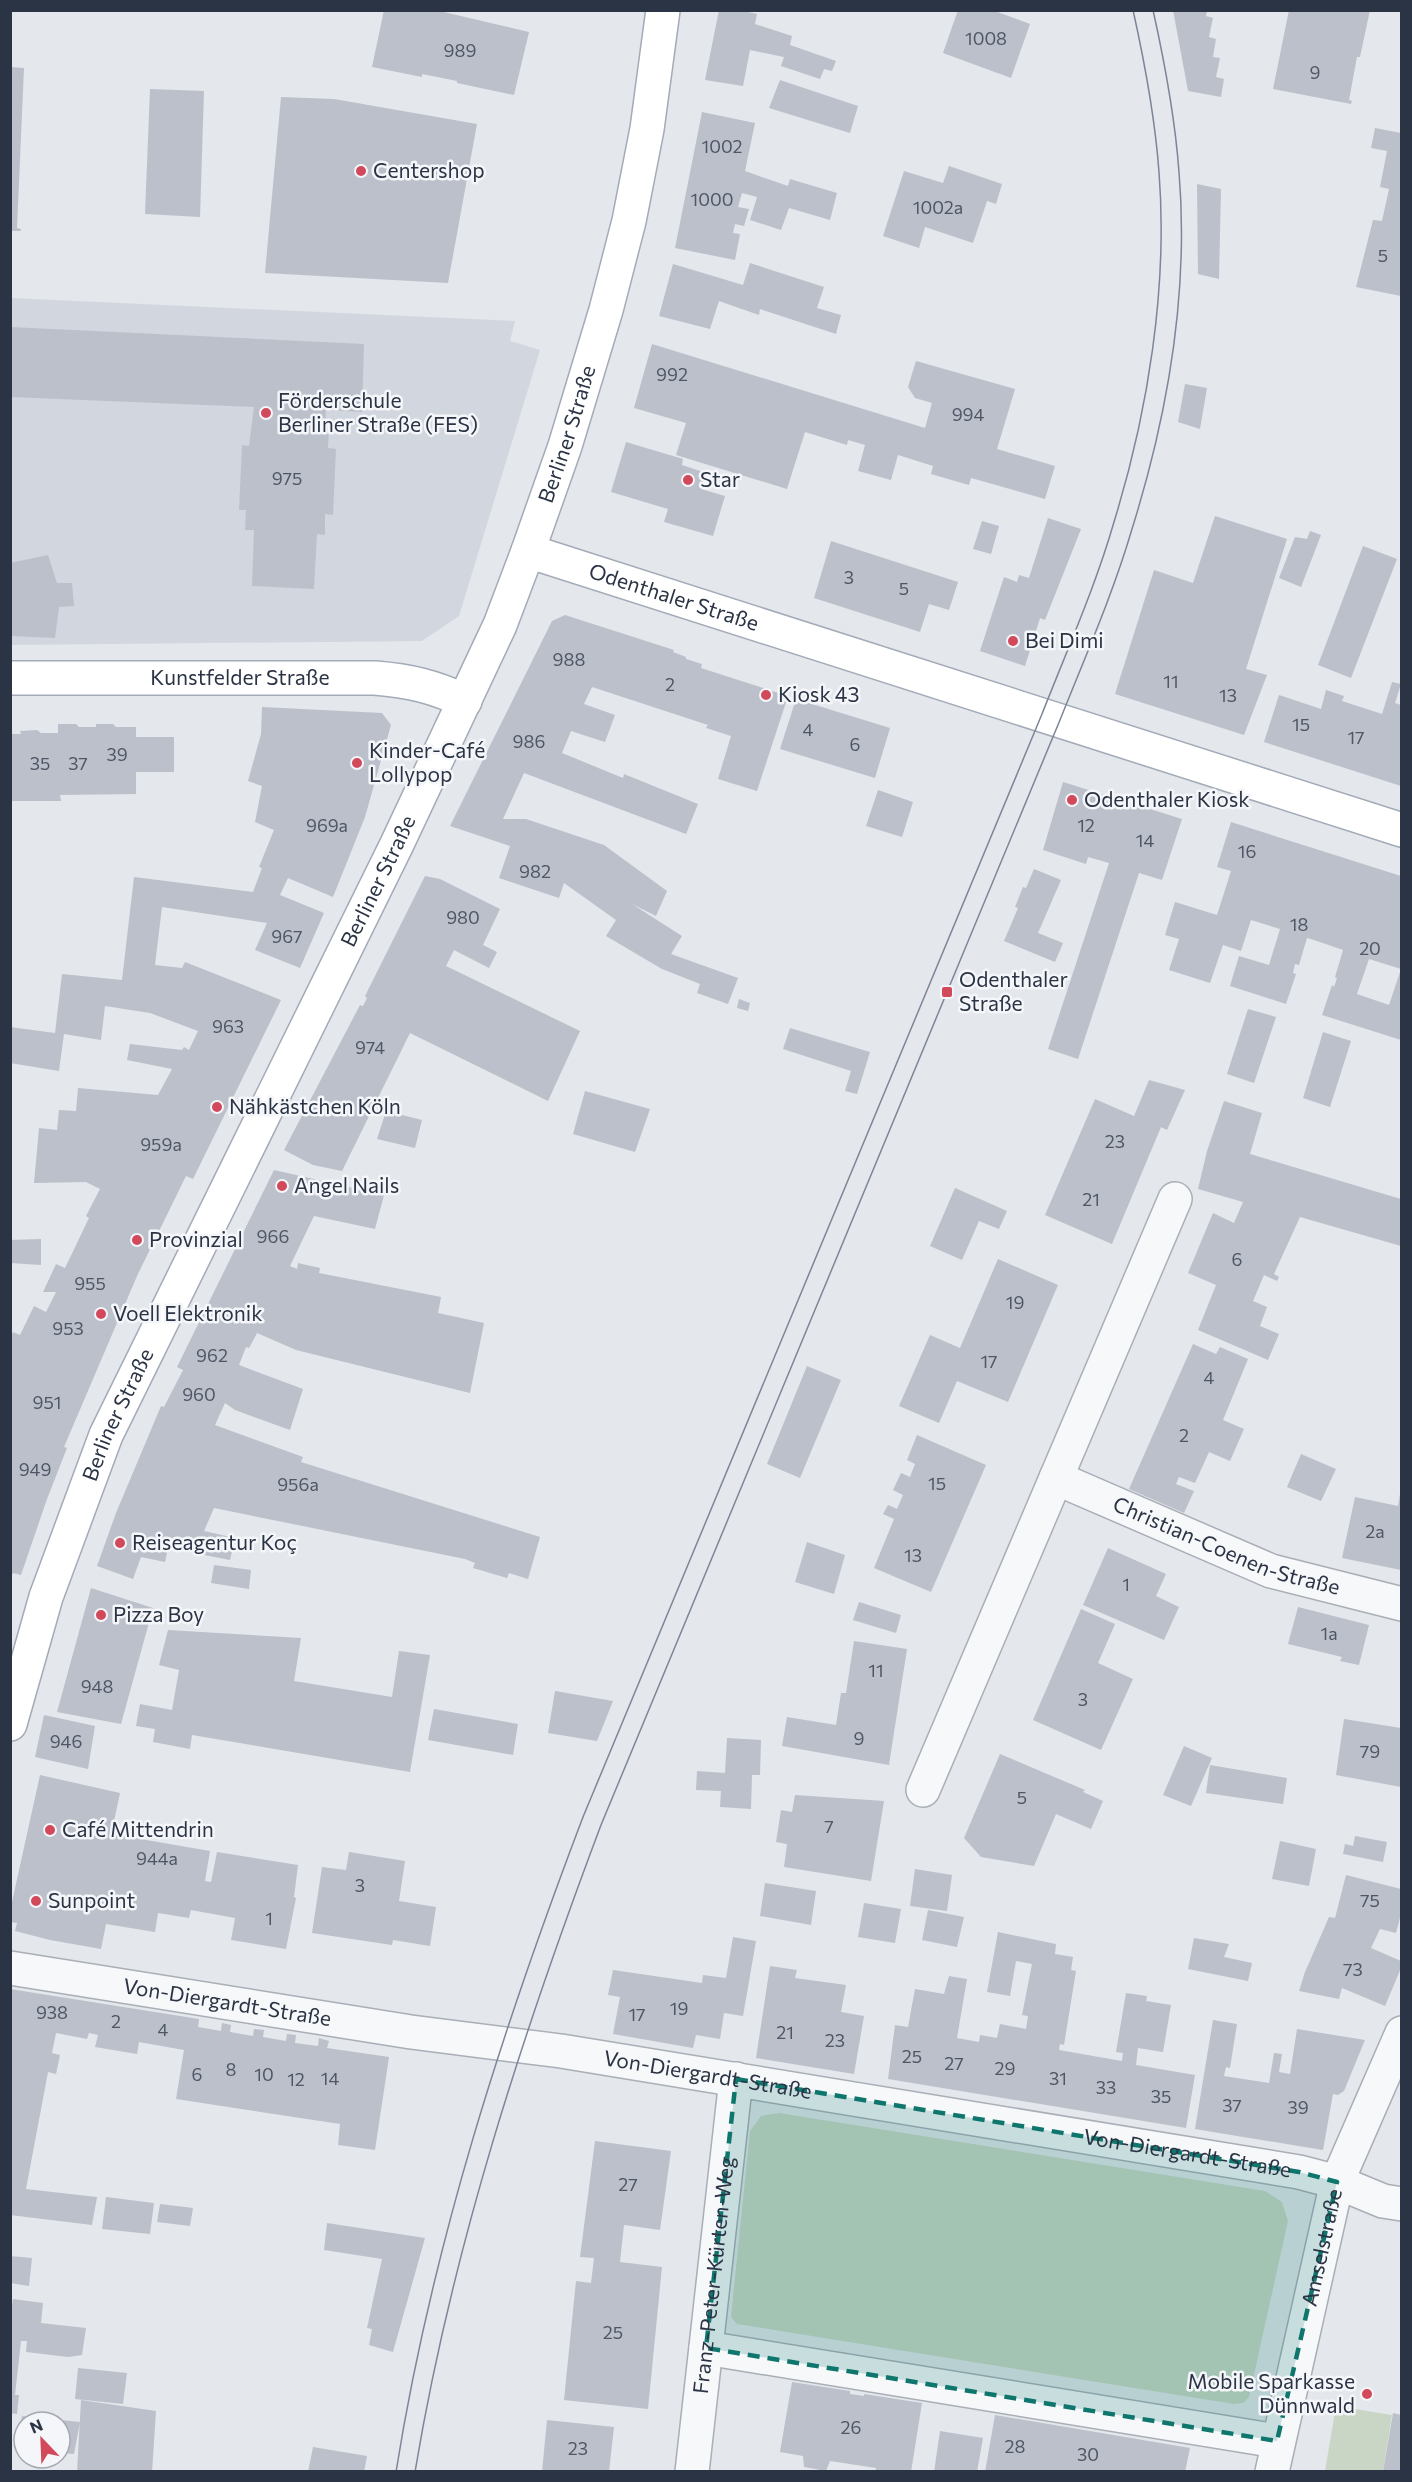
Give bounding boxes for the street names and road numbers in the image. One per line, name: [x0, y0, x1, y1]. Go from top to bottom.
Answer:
street label: Berliner Straße: [532, 362, 600, 506]
street label: Odenthaler Straße: [586, 557, 762, 635]
street label: Kunstfelder Straße: [150, 664, 330, 689]
street label: Berliner Straße: [335, 811, 420, 950]
street label: Berliner Straße: [76, 1344, 158, 1484]
street label: Christian-Coenen-Straße: [1110, 1490, 1343, 1599]
street label: Von-Diergardt-Straße: [122, 1972, 333, 2030]
street label: Von-Diergardt-Straße: [602, 2044, 814, 2103]
street label: Von-Diergardt-Straße: [1082, 2123, 1293, 2182]
street label: Franz-Peter-Kürten-Weg: [687, 2155, 738, 2395]
street label: Amselstraße: [1296, 2186, 1346, 2308]

